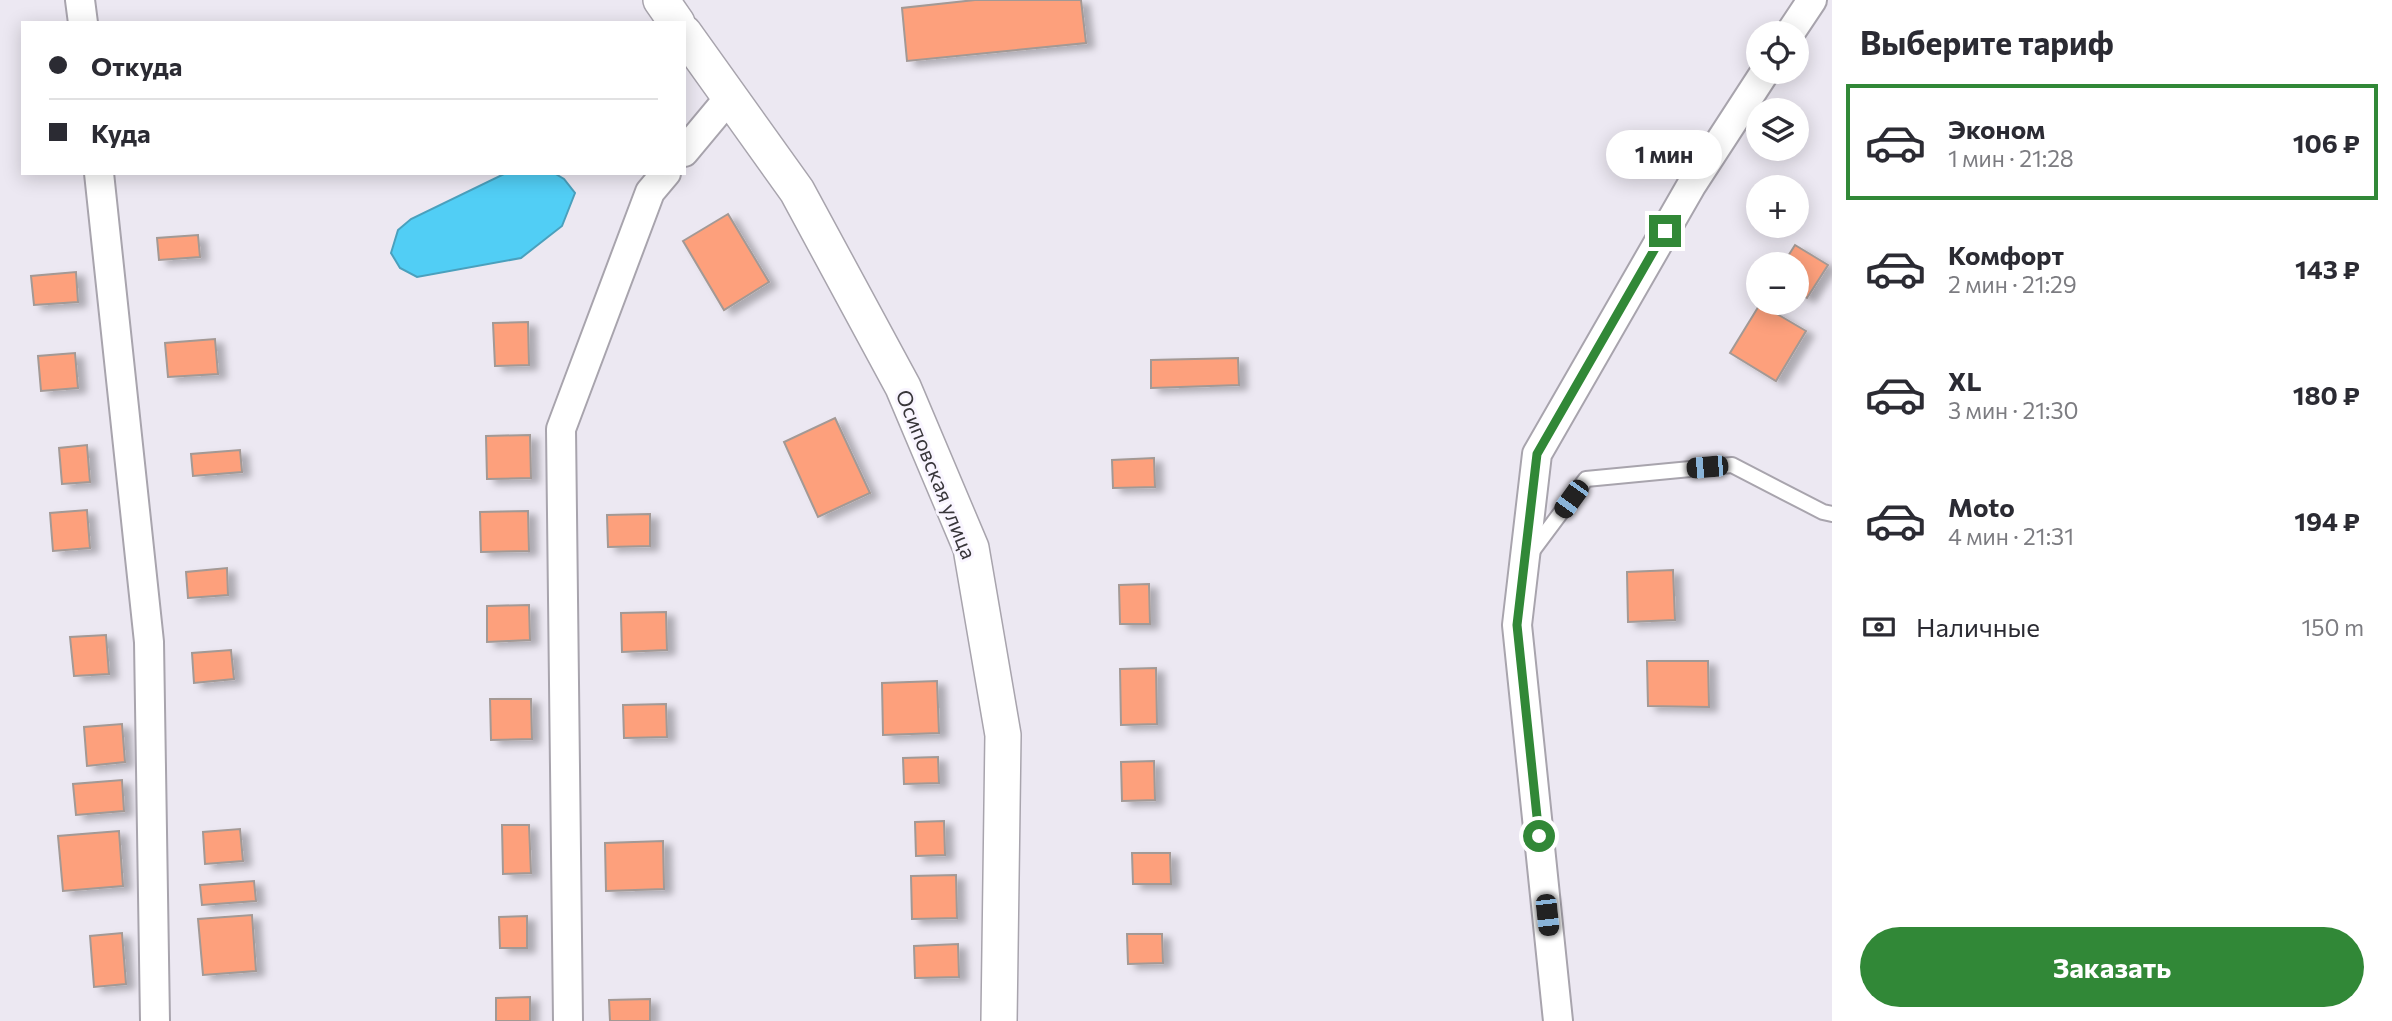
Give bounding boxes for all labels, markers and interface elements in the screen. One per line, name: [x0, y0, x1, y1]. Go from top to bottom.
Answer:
map controls: [1746, 21, 1809, 315]
button: locate: [1746, 21, 1809, 84]
text: Выберите тариф: [1860, 22, 2114, 62]
text: Откуда: [91, 50, 182, 81]
button: layers: [1746, 98, 1809, 161]
icon: car: [1864, 111, 1927, 174]
text: Эконом: [1948, 113, 2045, 144]
text: Куда: [91, 117, 151, 148]
text: 106 ₽: [2293, 127, 2360, 158]
callout: 1 мин: [1607, 130, 1723, 178]
text: 1 мин: [1635, 140, 1693, 168]
text: 1 мин · 21:28: [1948, 144, 2074, 172]
button: +: [1746, 175, 1809, 238]
route end: [1649, 215, 1681, 247]
icon: car: [1864, 237, 1927, 300]
text: Комфорт: [1948, 239, 2064, 270]
button: −: [1746, 252, 1809, 315]
text: 143 ₽: [2295, 253, 2360, 284]
text: 2 мин · 21:29: [1948, 270, 2077, 298]
icon: car: [1864, 363, 1927, 426]
text: XL: [1948, 365, 1982, 396]
text: 180 ₽: [2293, 379, 2360, 410]
street label: Осиповская улица: [892, 386, 982, 562]
text: 3 мин · 21:30: [1948, 396, 2079, 424]
car: [1686, 455, 1729, 479]
car: [1551, 476, 1592, 522]
icon: car: [1864, 489, 1927, 552]
text: Moto: [1948, 491, 2015, 522]
text: 194 ₽: [2294, 505, 2360, 536]
text: 4 мин · 21:31: [1948, 522, 2074, 550]
icon: cash: [1860, 608, 1898, 646]
text: Наличные: [1916, 611, 2040, 642]
text: 150 m: [2301, 613, 2364, 641]
route start: [1523, 820, 1555, 852]
car: [1535, 893, 1560, 937]
button: Заказать: [1860, 927, 2364, 1007]

